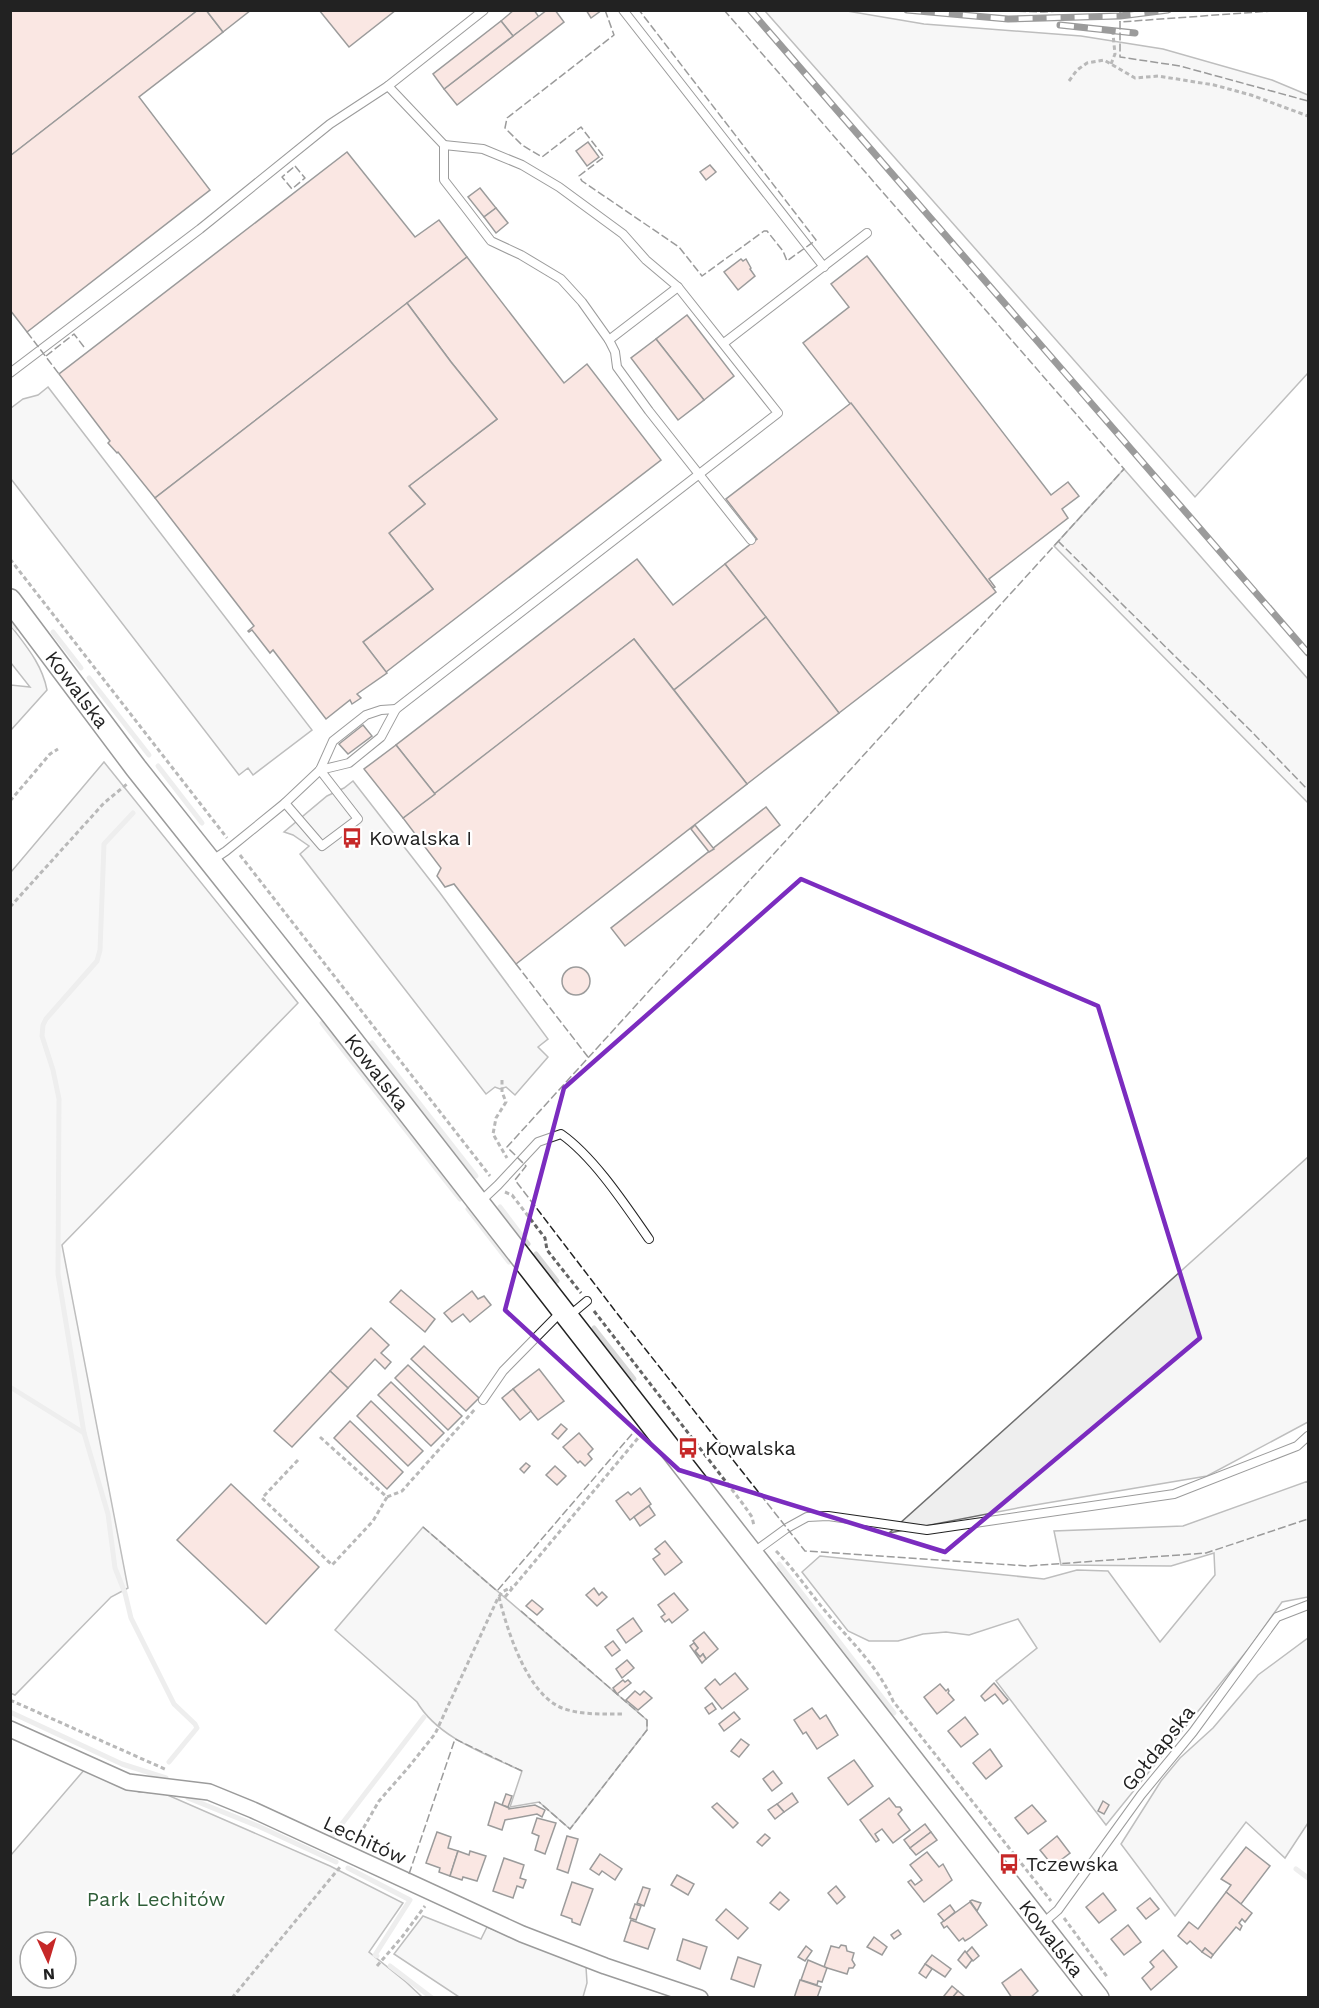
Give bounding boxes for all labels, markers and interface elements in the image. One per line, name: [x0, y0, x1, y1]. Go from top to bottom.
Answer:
street label: Kowalska: [40, 646, 114, 733]
bus stop icon: Kowalska I: [340, 826, 364, 850]
place label: Kowalska I: [369, 826, 472, 850]
street label: Kowalska: [339, 1029, 414, 1115]
bus stop icon: Kowalska: [676, 1436, 700, 1460]
place label: Kowalska: [705, 1436, 796, 1460]
street label: Gołdapska: [1116, 1700, 1200, 1796]
street label: Lechitów: [320, 1810, 411, 1870]
bus stop icon: Tczewska: [997, 1852, 1021, 1876]
place label: Tczewska: [1026, 1852, 1118, 1876]
park label: Park Lechitów: [87, 1887, 225, 1911]
street label: Kowalska: [1014, 1895, 1089, 1982]
north arrow: [18, 1930, 78, 1990]
text: N: [42, 1965, 56, 1984]

